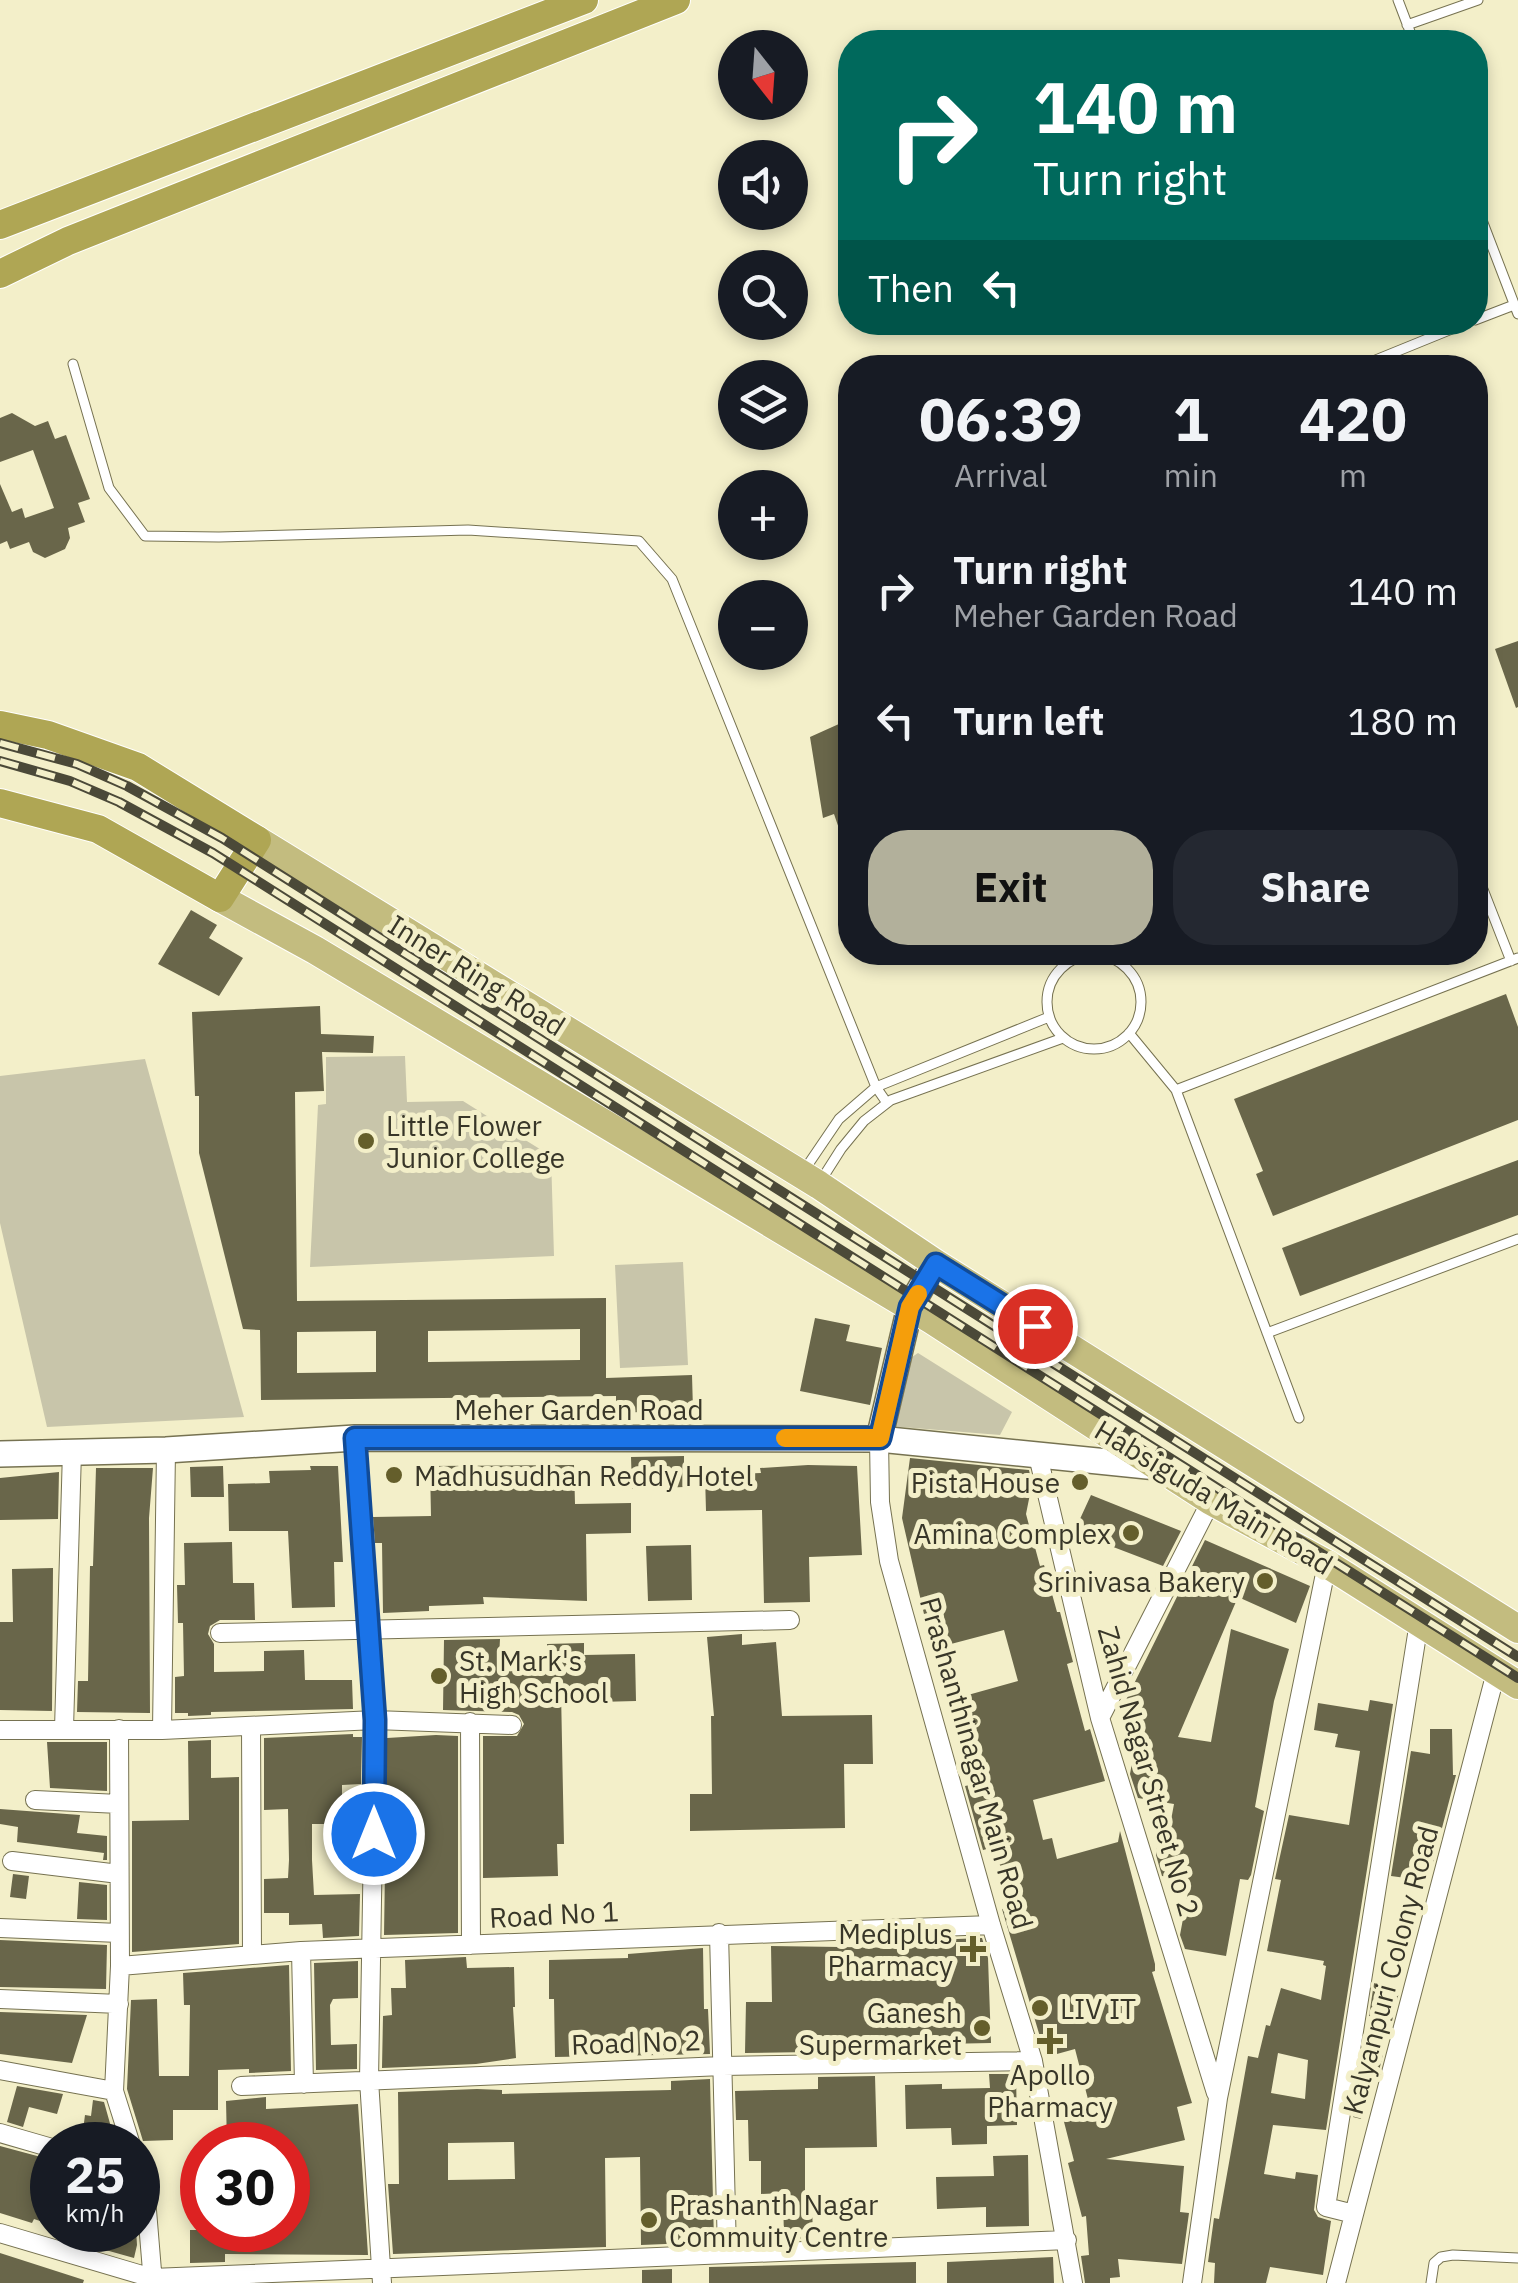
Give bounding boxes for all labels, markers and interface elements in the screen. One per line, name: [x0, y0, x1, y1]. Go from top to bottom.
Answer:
north arrow: [718, 30, 808, 120]
map controls: [718, 30, 808, 670]
text: 140 m: [1033, 61, 1238, 152]
icon: right: [868, 70, 998, 200]
button: sound: [718, 140, 808, 230]
text: Turn right: [1033, 149, 1228, 207]
button: search: [718, 250, 808, 340]
icon: left: [974, 260, 1029, 315]
text: Then: [868, 263, 954, 312]
button: layers: [718, 360, 808, 450]
text: 06:39: [919, 379, 1083, 458]
text: 1: [1173, 379, 1209, 458]
text: 420: [1299, 379, 1407, 458]
text: Arrival: [954, 454, 1048, 496]
text: min: [1164, 454, 1218, 496]
text: m: [1339, 454, 1367, 496]
button: +: [718, 470, 808, 560]
text: Turn right: [953, 545, 1128, 594]
icon: right: [868, 563, 923, 618]
text: 140 m: [1347, 566, 1458, 615]
button: −: [718, 580, 808, 670]
text: Meher Garden Road: [953, 594, 1238, 636]
icon: left: [868, 693, 923, 748]
text: Turn left: [953, 696, 1104, 745]
text: 180 m: [1347, 696, 1458, 745]
button: Exit: [868, 830, 1153, 945]
button: Share: [1173, 830, 1458, 945]
street label: Inner Ring Road: [382, 906, 572, 1044]
place label: Little Flower Junior College: [386, 1107, 565, 1176]
marker: Little Flower Junior College: [355, 1130, 377, 1152]
pin: [993, 1284, 1078, 1369]
icon: arrive: [1008, 1299, 1063, 1354]
street label: Meher Garden Road: [454, 1391, 704, 1428]
street label: Habsiguda Main Road: [1088, 1411, 1340, 1583]
place label: Madhusudhan Reddy Hotel: [414, 1457, 753, 1494]
marker: Madhusudhan Reddy Hotel: [383, 1464, 405, 1486]
place label: Pista House: [911, 1464, 1060, 1501]
marker: Pista House: [1069, 1471, 1091, 1493]
place label: Amina Complex: [914, 1515, 1111, 1552]
marker: Amina Complex: [1120, 1522, 1142, 1544]
place label: Srinivasa Bakery: [1037, 1563, 1245, 1600]
marker: Srinivasa Bakery: [1254, 1570, 1276, 1592]
street label: Prashanthinagar Main Road: [912, 1593, 1042, 1933]
street label: Zahid Nagar Street No 2: [1090, 1621, 1208, 1921]
place label: St. Mark's High School: [459, 1642, 608, 1711]
marker: St. Mark's High School: [428, 1665, 450, 1687]
position arrow: [322, 1782, 426, 1886]
street label: Kalyanpuri Colony Road: [1334, 1822, 1446, 2118]
street label: Road No 1: [488, 1892, 620, 1936]
place label: Mediplus Pharmacy: [827, 1915, 953, 1984]
marker: Mediplus Pharmacy: [962, 1938, 984, 1960]
place label: LIV IT: [1060, 1990, 1136, 2027]
place label: Ganesh Supermarket: [799, 1994, 962, 2063]
marker: LIV IT: [1029, 1997, 1051, 2019]
marker: Ganesh Supermarket: [971, 2017, 993, 2039]
street label: Road No 2: [570, 2021, 702, 2063]
marker: Apollo Pharmacy: [1039, 2030, 1061, 2052]
place label: Apollo Pharmacy: [987, 2056, 1113, 2125]
speed limit sign: 30: [180, 2122, 310, 2252]
text: 25: [65, 2142, 125, 2207]
place label: Prashanth Nagar Commuity Centre: [669, 2186, 888, 2255]
text: km/h: [66, 2196, 124, 2229]
marker: Prashanth Nagar Commuity Centre: [638, 2209, 660, 2231]

